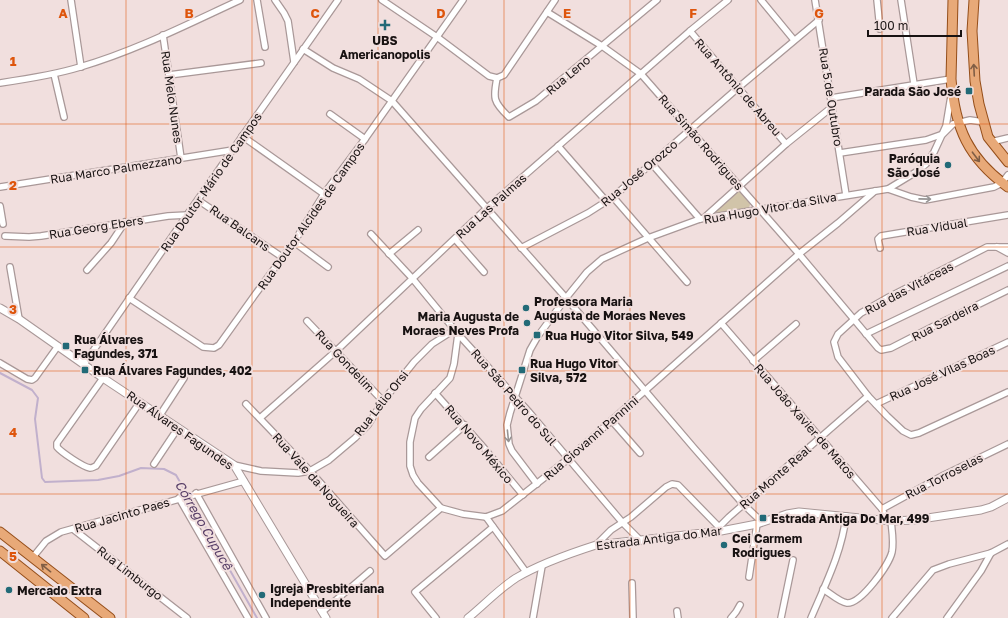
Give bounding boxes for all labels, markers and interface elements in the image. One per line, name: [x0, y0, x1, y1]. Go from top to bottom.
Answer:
text: A: [58, 5, 68, 21]
text: B: [184, 5, 194, 21]
text: C: [310, 5, 320, 21]
text: D: [436, 5, 446, 21]
text: E: [563, 5, 571, 21]
text: F: [689, 5, 697, 21]
text: G: [814, 5, 824, 21]
scale bar: [868, 12, 961, 38]
text: 100 m: [874, 18, 908, 33]
marker: UBS Americanopolis: [379, 19, 391, 31]
place label: UBS Americanopolis: [340, 33, 431, 62]
street label: Rua Antônio de Abreu: [691, 35, 785, 139]
street label: Rua 5 de Outubro: [816, 47, 846, 147]
street label: Rua Melo Nunes: [158, 50, 186, 144]
street label: Rua Leno: [543, 52, 593, 98]
text: 1: [10, 53, 17, 69]
one-way arrow: [971, 64, 978, 77]
place label: Parada São José: [864, 84, 961, 99]
marker: Parada São José: [964, 86, 974, 96]
street label: Rua Simão Rodrigues: [655, 91, 747, 193]
street label: Rua Doutor Mário de Campos: [157, 109, 265, 255]
street label: Rua José Orozco: [598, 137, 680, 209]
street label: Rua Doutor Alcides de Campos: [254, 139, 368, 293]
street label: Rua Marco Palmezzano: [49, 151, 183, 187]
place label: Paróquia São José: [887, 151, 940, 180]
one-way arrow: [971, 151, 980, 162]
marker: Paróquia São José: [943, 160, 953, 170]
street label: Rua Las Palmas: [452, 170, 530, 242]
text: 2: [9, 177, 17, 193]
street label: Rua Hugo Vitor da Silva: [702, 189, 838, 227]
one-way arrow: [918, 195, 931, 203]
street label: Rua Balcans: [207, 202, 273, 254]
street label: Rua Georg Ebers: [48, 212, 144, 242]
street label: Rua Vidual: [905, 215, 969, 239]
street label: Rua das Vitáceas: [862, 258, 956, 318]
place label: Professora Maria Augusta de Moraes Neves: [534, 294, 686, 323]
street label: Rua Sardeira: [909, 298, 981, 344]
text: 3: [9, 301, 17, 317]
marker: Professora Maria Augusta de Moraes Neves: [521, 303, 531, 313]
place label: Maria Augusta de Moraes Neves Profa: [402, 309, 519, 338]
marker: Maria Augusta de Moraes Neves Profa: [522, 318, 532, 328]
street label: Rua Gondelim: [312, 327, 378, 395]
place label: Rua Hugo Vitor Silva, 549: [545, 328, 694, 343]
marker: Rua Hugo Vitor Silva, 549: [532, 330, 542, 340]
place label: Rua Álvares Fagundes, 371: [74, 332, 158, 361]
marker: Rua Álvares Fagundes, 371: [61, 341, 71, 351]
street label: Rua José Vilas Boas: [887, 342, 997, 404]
street label: Rua São Pedro do Sul: [468, 346, 560, 448]
place label: Rua Hugo Vitor Silva, 572: [530, 356, 618, 385]
street label: Rua João Xavier de Matos: [751, 360, 859, 482]
place label: Rua Álvares Fagundes, 402: [93, 363, 252, 378]
marker: Rua Álvares Fagundes, 402: [80, 365, 90, 375]
marker: Rua Hugo Vitor Silva, 572: [517, 365, 527, 375]
street label: Rua Lélio Orsi: [351, 367, 411, 439]
street label: Rua Álvares Fagundes: [124, 387, 236, 473]
street label: Rua Giovanni Pannini: [540, 393, 642, 483]
street label: Rua Novo México: [442, 402, 516, 486]
text: 4: [9, 424, 17, 440]
one-way arrow: [504, 429, 512, 442]
street label: Rua Vale da Nogueira: [269, 430, 363, 530]
street label: Rua Monte Real: [736, 442, 814, 512]
street label: Rua Torroselas: [903, 450, 985, 502]
water label: Córrego Cupucê: [172, 478, 237, 574]
street label: Rua Jacinto Paes: [73, 494, 171, 536]
place label: Estrada Antiga Do Mar, 499: [771, 511, 930, 526]
marker: Estrada Antiga Do Mar, 499: [758, 513, 768, 523]
street label: Estrada Antiga do Mar: [595, 523, 723, 553]
place label: Cei Carmem Rodrigues: [732, 531, 802, 560]
marker: Cei Carmem Rodrigues: [719, 540, 729, 550]
street label: Rua Limburgo: [94, 543, 166, 603]
text: 5: [9, 548, 17, 564]
one-way arrow: [41, 564, 52, 573]
place label: Igreja Presbiteriana Independente: [270, 581, 384, 610]
place label: Mercado Extra: [17, 583, 102, 598]
marker: Mercado Extra: [4, 585, 14, 595]
marker: Igreja Presbiteriana Independente: [257, 590, 267, 600]

